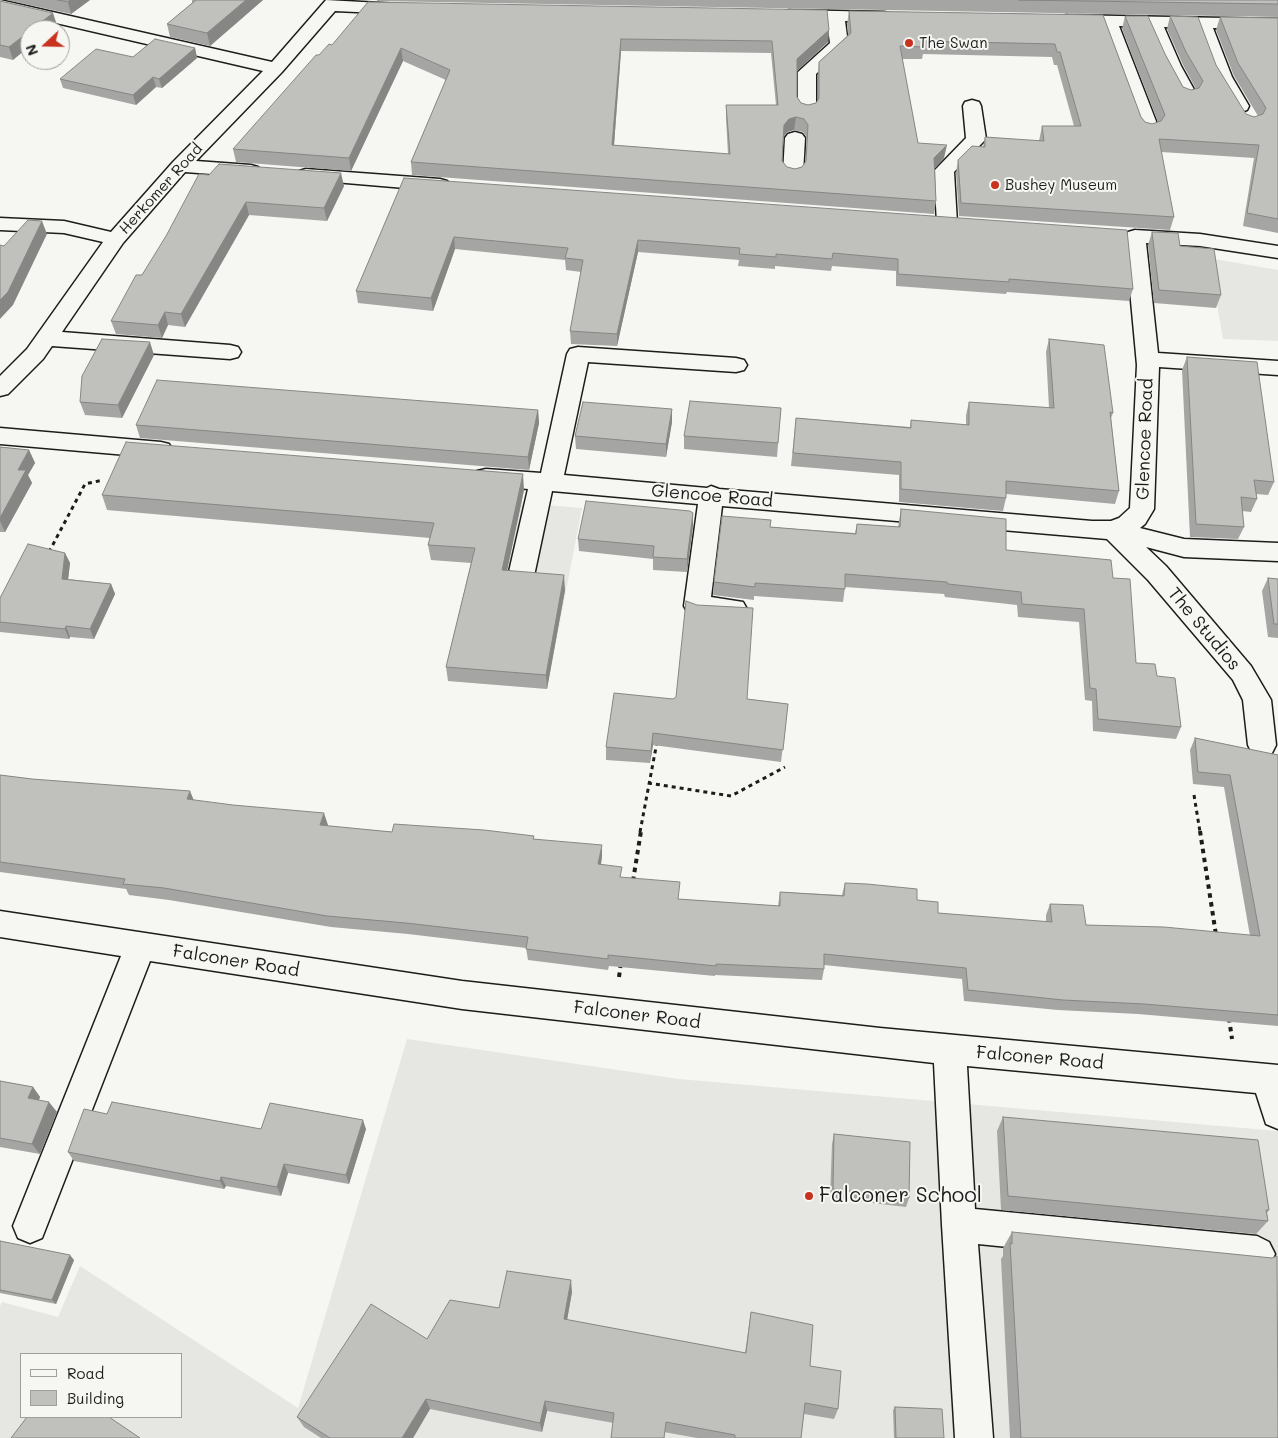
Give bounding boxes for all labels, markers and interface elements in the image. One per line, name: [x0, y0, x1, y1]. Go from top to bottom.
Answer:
north arrow: [20, 20, 70, 70]
place label: The Swan: [919, 34, 988, 52]
marker: The Swan: [903, 37, 915, 49]
text: N: [21, 42, 42, 59]
street label: Herkomer Road: [116, 140, 206, 238]
place label: Bushey Museum: [1005, 176, 1117, 194]
marker: Bushey Museum: [989, 179, 1001, 191]
street label: Glencoe Road: [1132, 378, 1158, 500]
street label: Glencoe Road: [650, 480, 774, 512]
street label: The Studios: [1163, 583, 1245, 675]
street label: Falconer Road: [171, 940, 301, 982]
street label: Falconer Road: [572, 996, 702, 1034]
street label: Falconer Road: [975, 1042, 1105, 1074]
place label: Falconer School: [819, 1183, 982, 1209]
marker: Falconer School: [803, 1190, 815, 1202]
legend: [20, 1353, 182, 1418]
text: Road: [67, 1363, 104, 1383]
text: Building: [67, 1388, 124, 1408]

